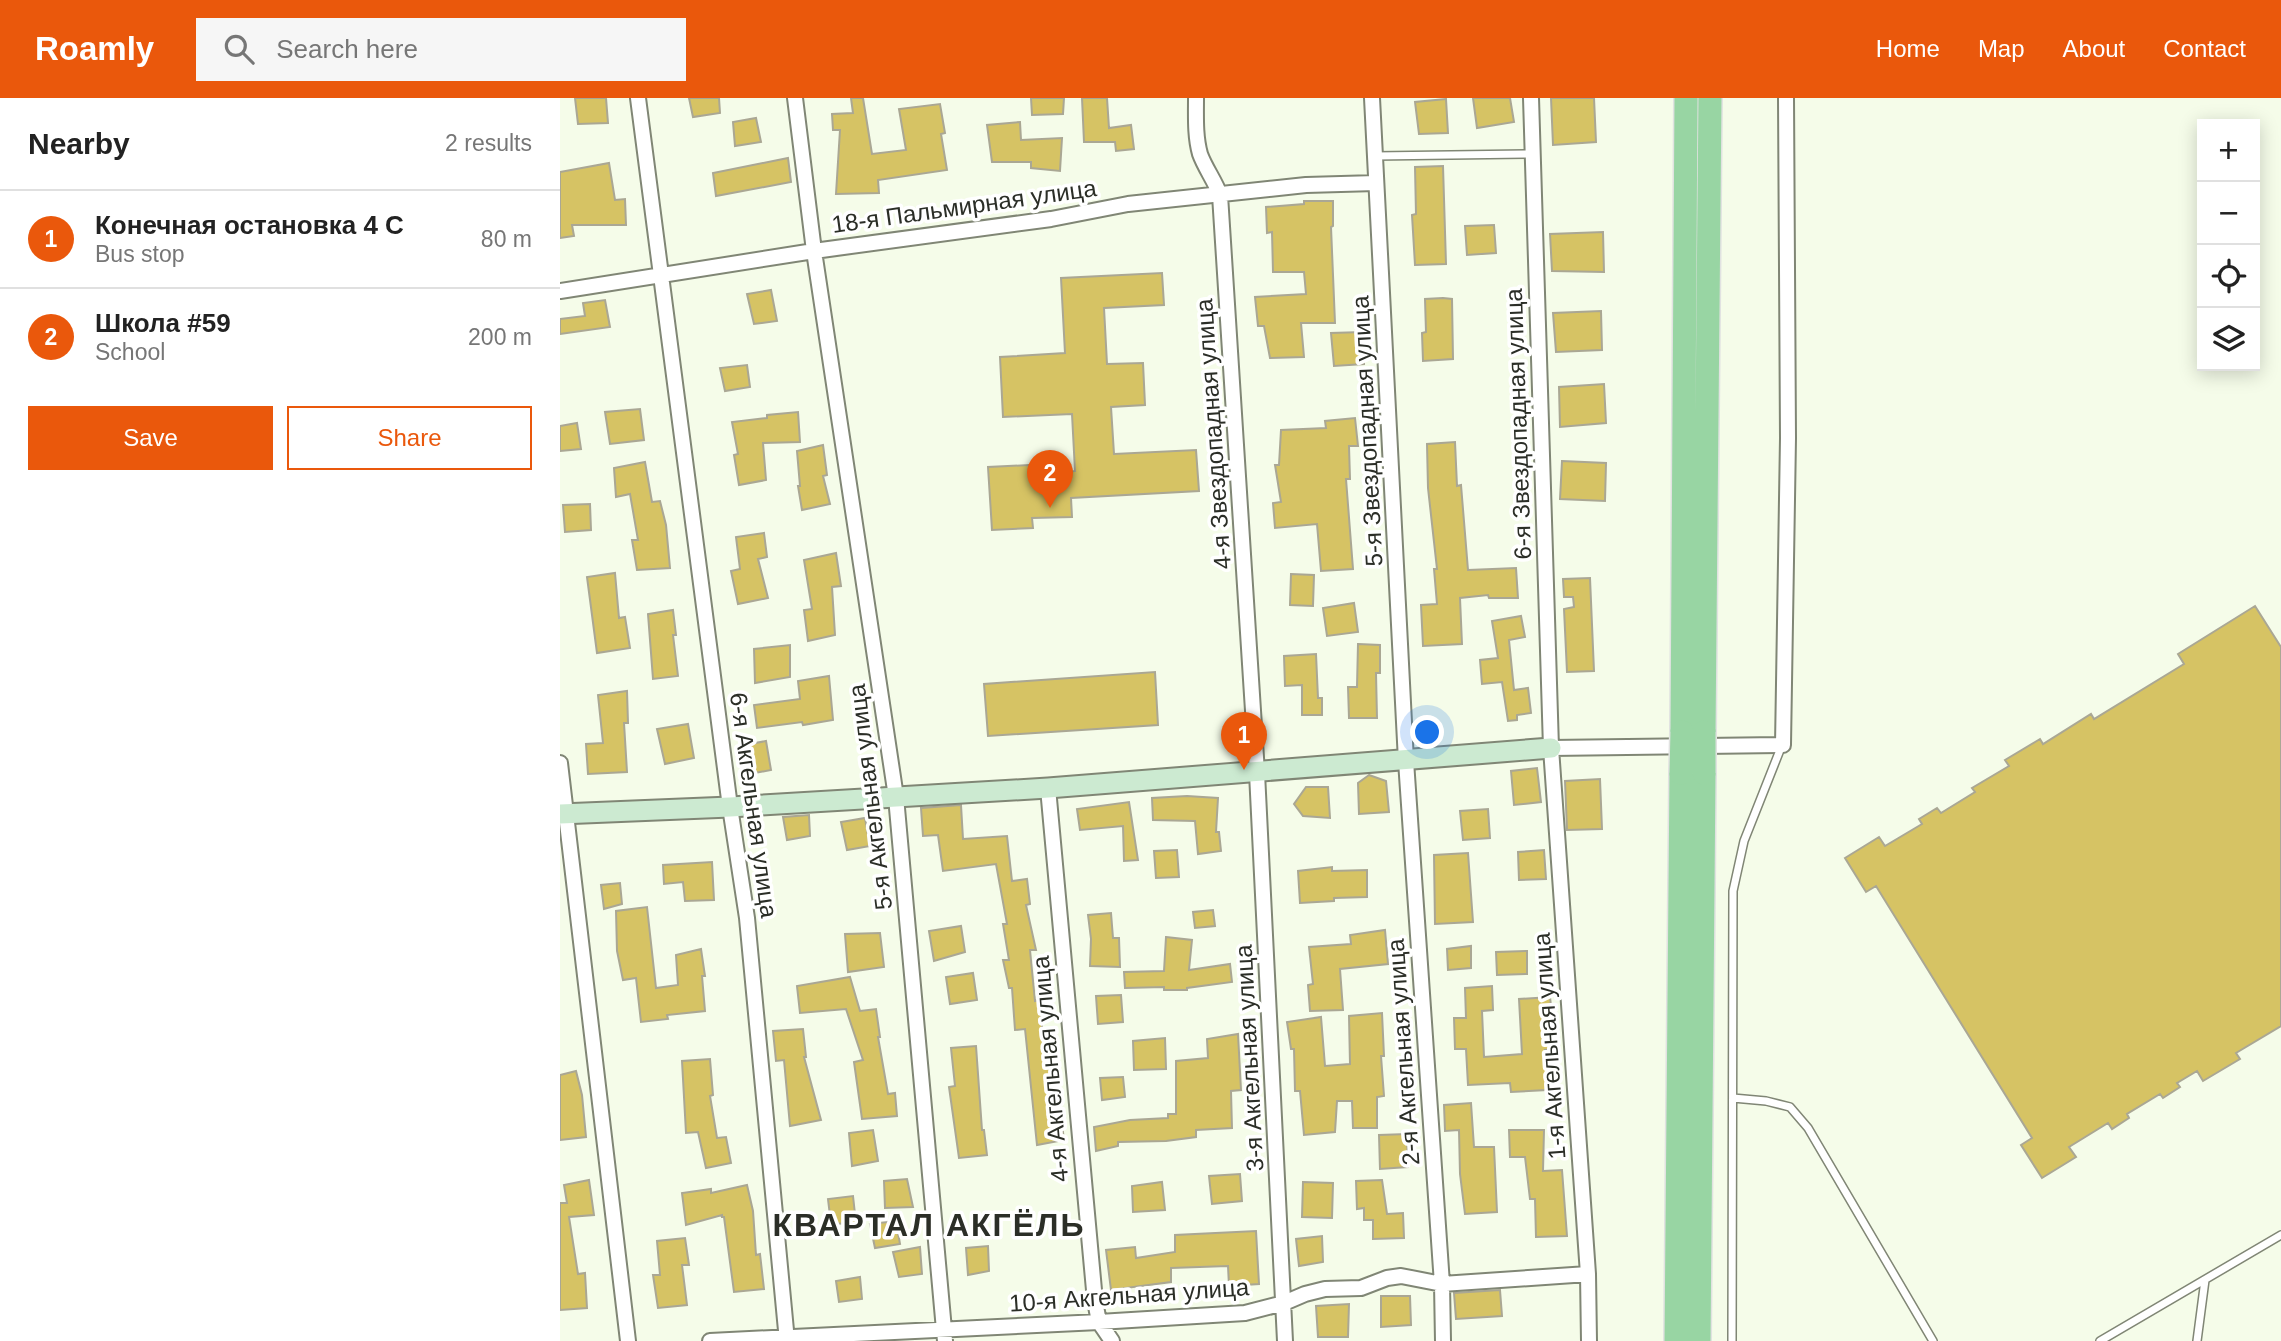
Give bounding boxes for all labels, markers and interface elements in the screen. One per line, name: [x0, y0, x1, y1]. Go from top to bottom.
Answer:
search box: [196, 18, 686, 81]
text: Roamly: [35, 30, 154, 67]
icon: search: [220, 30, 258, 68]
text: Search here: [276, 34, 418, 64]
text: Home: [1876, 35, 1940, 62]
text: Map: [1978, 35, 2025, 62]
text: About: [2063, 35, 2125, 62]
text: Contact: [2163, 35, 2246, 62]
map controls: [2197, 119, 2260, 371]
button: +: [2197, 119, 2260, 182]
text: Nearby: [28, 127, 130, 160]
text: 2 results: [445, 130, 532, 156]
street label: 18-я Пальмирная улица: [830, 174, 1099, 238]
button: −: [2197, 182, 2260, 245]
text: Конечная остановка 4 С: [95, 210, 404, 240]
text: 1: [45, 226, 57, 252]
text: 80 m: [481, 226, 532, 252]
text: Bus stop: [95, 241, 185, 267]
button: locate: [2197, 245, 2260, 308]
street label: 6-я Звездопадная улица: [1500, 287, 1536, 560]
street label: 5-я Звездопадная улица: [1346, 294, 1388, 567]
street label: 4-я Звездопадная улица: [1190, 297, 1236, 570]
text: Школа #59: [95, 308, 231, 338]
button: layers: [2197, 308, 2260, 371]
text: 2: [45, 324, 57, 350]
text: 200 m: [468, 324, 532, 350]
text: School: [95, 339, 165, 365]
button: Save: [28, 406, 273, 470]
button: Share: [287, 406, 532, 470]
pin: 2: [1027, 450, 1073, 508]
street label: 5-я Акгельная улица: [843, 682, 897, 911]
street label: 6-я Акгельная улица: [725, 691, 783, 920]
pin: 1: [1221, 712, 1267, 770]
your location: [1410, 715, 1444, 749]
street label: 1-я Акгельная улица: [1528, 931, 1570, 1160]
street label: 2-я Акгельная улица: [1382, 937, 1424, 1166]
street label: 3-я Акгельная улица: [1230, 943, 1268, 1172]
street label: 4-я Акгельная улица: [1027, 954, 1073, 1183]
district label: КВАРТАЛ АКГЁЛЬ: [772, 1207, 1086, 1243]
street label: 10-я Акгельная улица: [1008, 1273, 1250, 1317]

